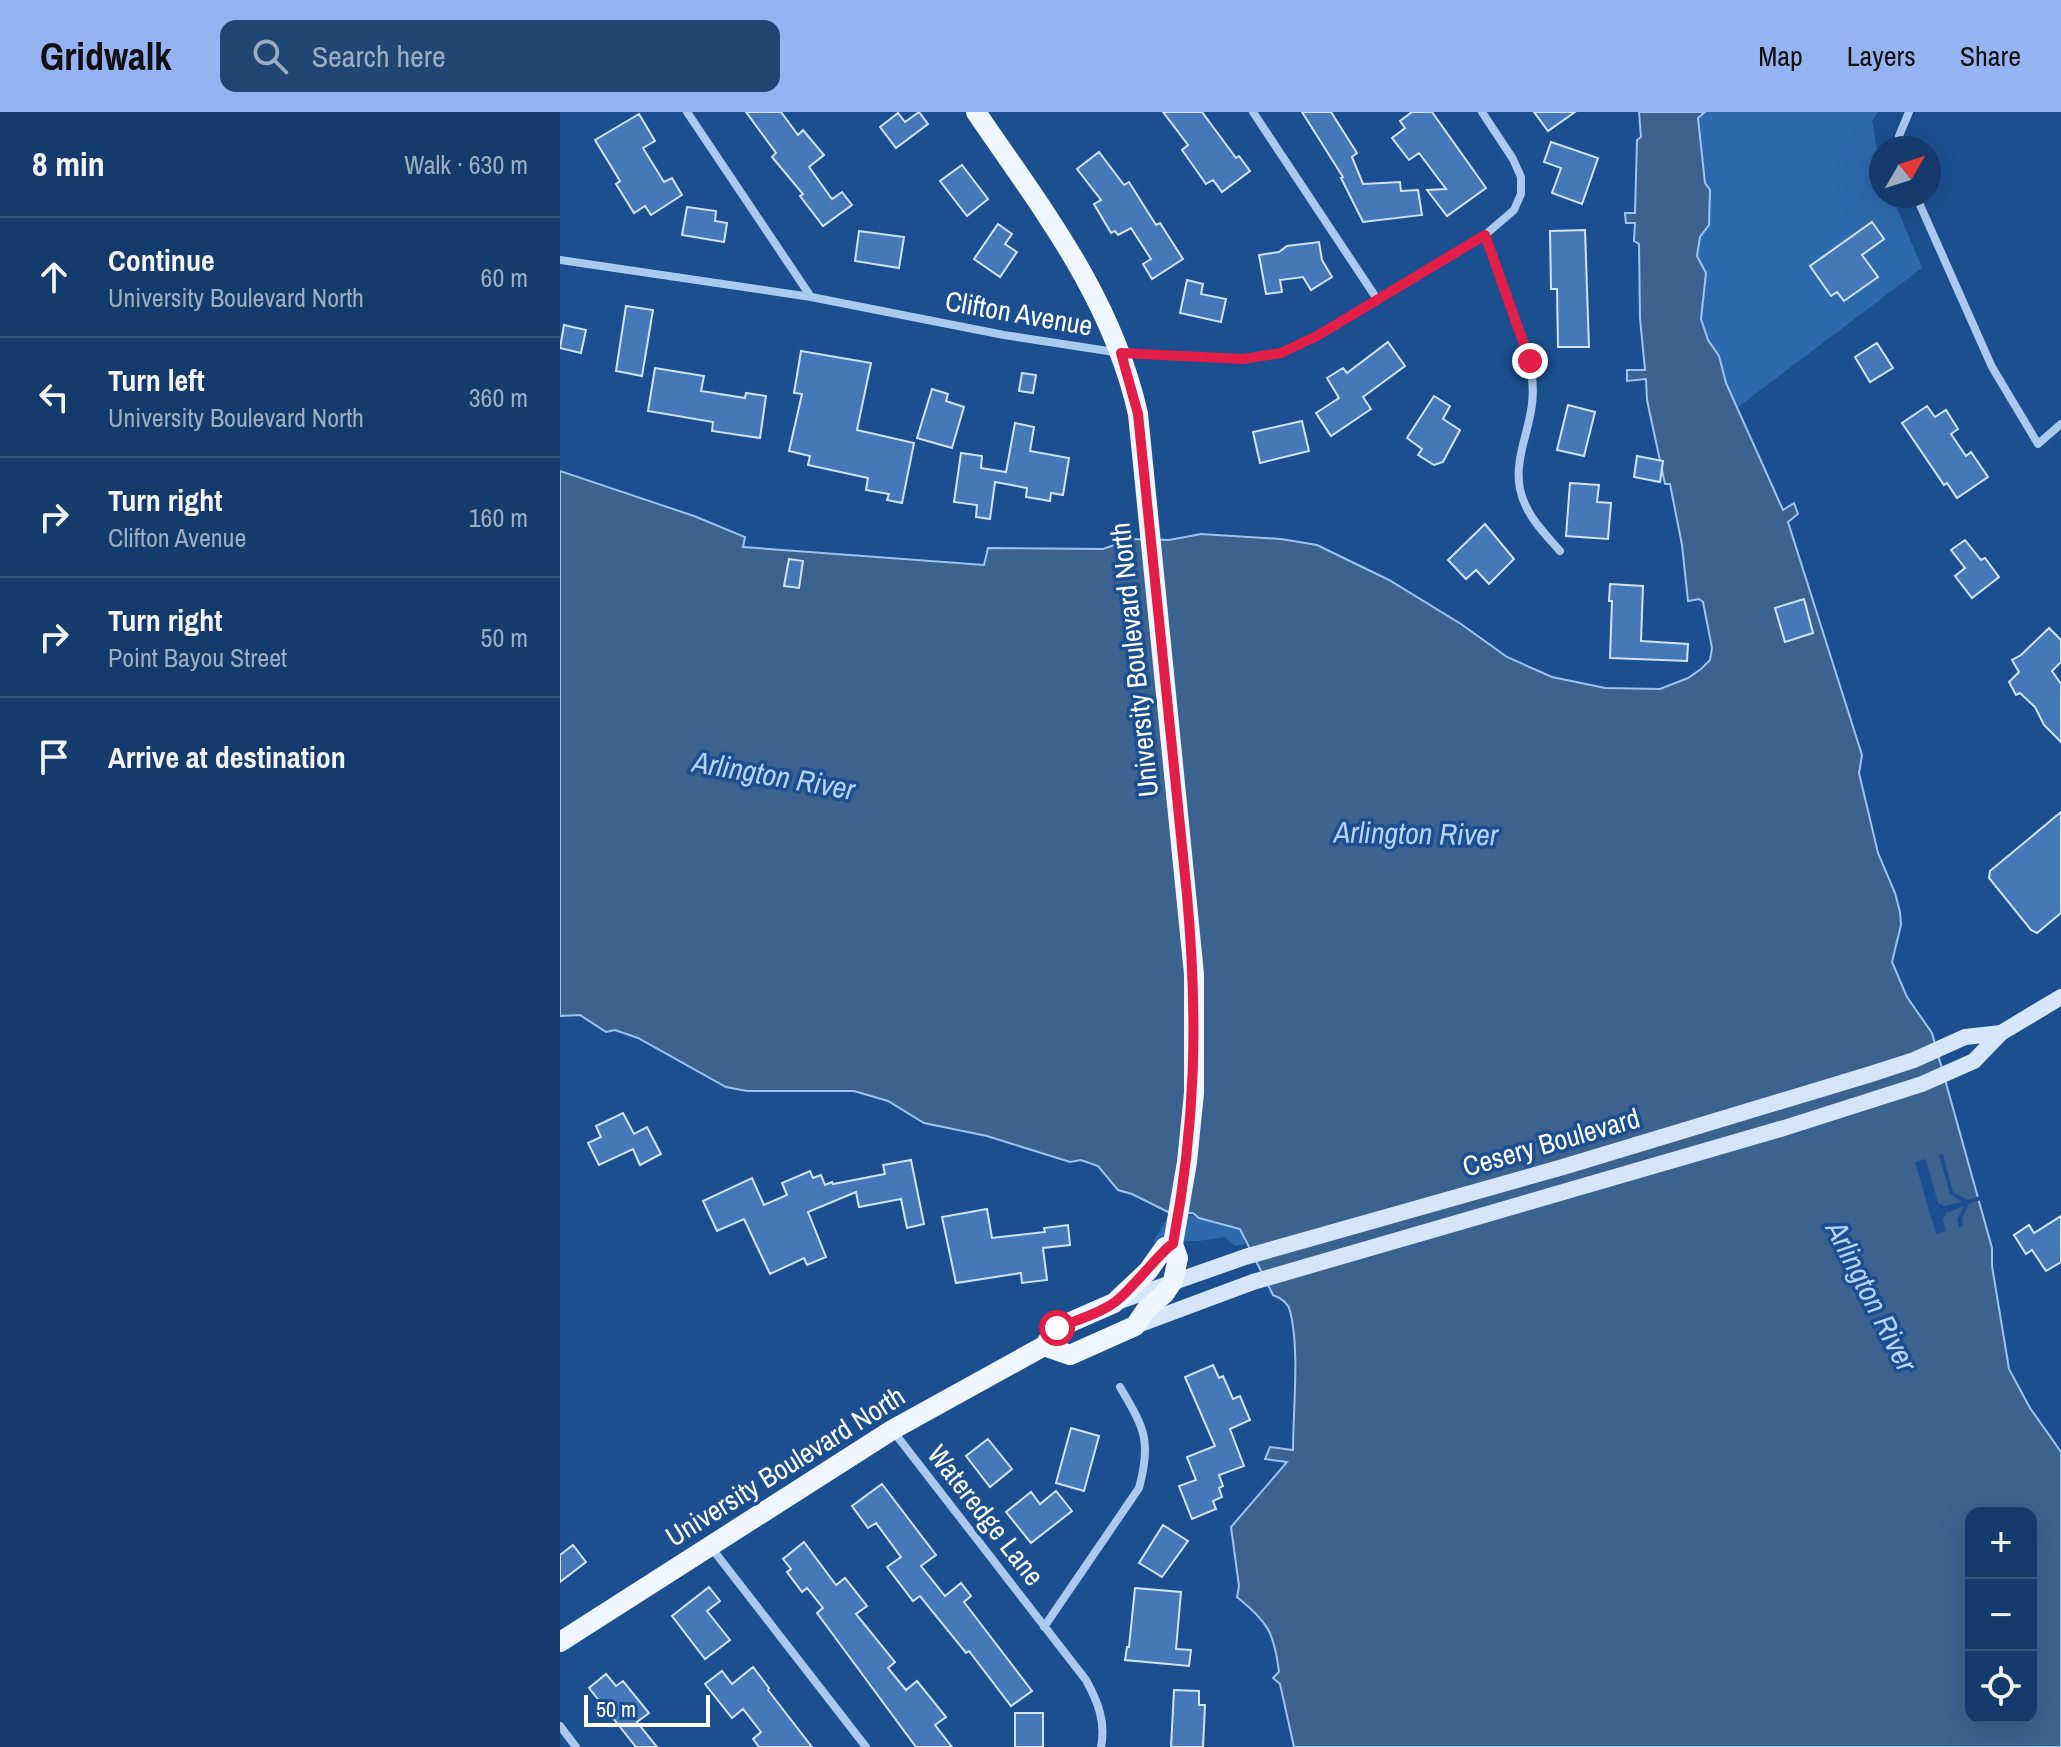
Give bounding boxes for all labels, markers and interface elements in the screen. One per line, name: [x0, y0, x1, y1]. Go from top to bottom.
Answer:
search box: [220, 20, 780, 92]
text: Gridwalk: [40, 31, 172, 82]
icon: search: [248, 34, 292, 78]
text: Search here: [312, 36, 446, 76]
text: Map: [1758, 37, 1803, 75]
text: Layers: [1847, 37, 1916, 75]
text: Share: [1960, 37, 2021, 75]
north arrow: [1869, 136, 1941, 208]
text: 8 min: [32, 141, 105, 187]
text: Walk · 630 m: [404, 147, 528, 182]
text: Continue: [108, 240, 215, 280]
icon: ahead: [32, 255, 76, 299]
text: 60 m: [481, 260, 528, 295]
text: University Boulevard North: [108, 280, 364, 315]
street label: Clifton Avenue: [942, 281, 1096, 345]
route end: [1512, 343, 1548, 379]
text: Turn left: [108, 360, 205, 400]
icon: left: [32, 375, 76, 419]
text: 360 m: [469, 380, 528, 415]
text: University Boulevard North: [108, 400, 364, 435]
text: Turn right: [108, 480, 222, 520]
icon: right: [32, 495, 76, 539]
text: 160 m: [469, 500, 528, 535]
text: Clifton Avenue: [108, 520, 246, 555]
street label: University Boulevard North: [1101, 521, 1167, 799]
text: Turn right: [108, 600, 222, 640]
icon: right: [32, 615, 76, 659]
text: 50 m: [481, 620, 528, 655]
text: Point Bayou Street: [108, 640, 287, 675]
icon: arrive: [32, 735, 76, 779]
text: Arrive at destination: [108, 737, 346, 777]
water label: Arlington River: [688, 741, 859, 809]
water label: Arlington River: [1332, 812, 1499, 854]
street label: Cesery Boulevard: [1458, 1099, 1644, 1185]
water label: Arlington River: [1816, 1212, 1927, 1379]
route start: [1039, 1310, 1075, 1346]
street label: University Boulevard North: [658, 1377, 912, 1555]
street label: Wateredge Lane: [919, 1437, 1053, 1593]
map controls: [1965, 1507, 2037, 1723]
button: +: [1965, 1507, 2037, 1579]
button: −: [1965, 1579, 2037, 1651]
button: locate: [1965, 1651, 2037, 1723]
scale bar: [584, 1691, 710, 1727]
text: 50 m: [596, 1694, 636, 1724]

